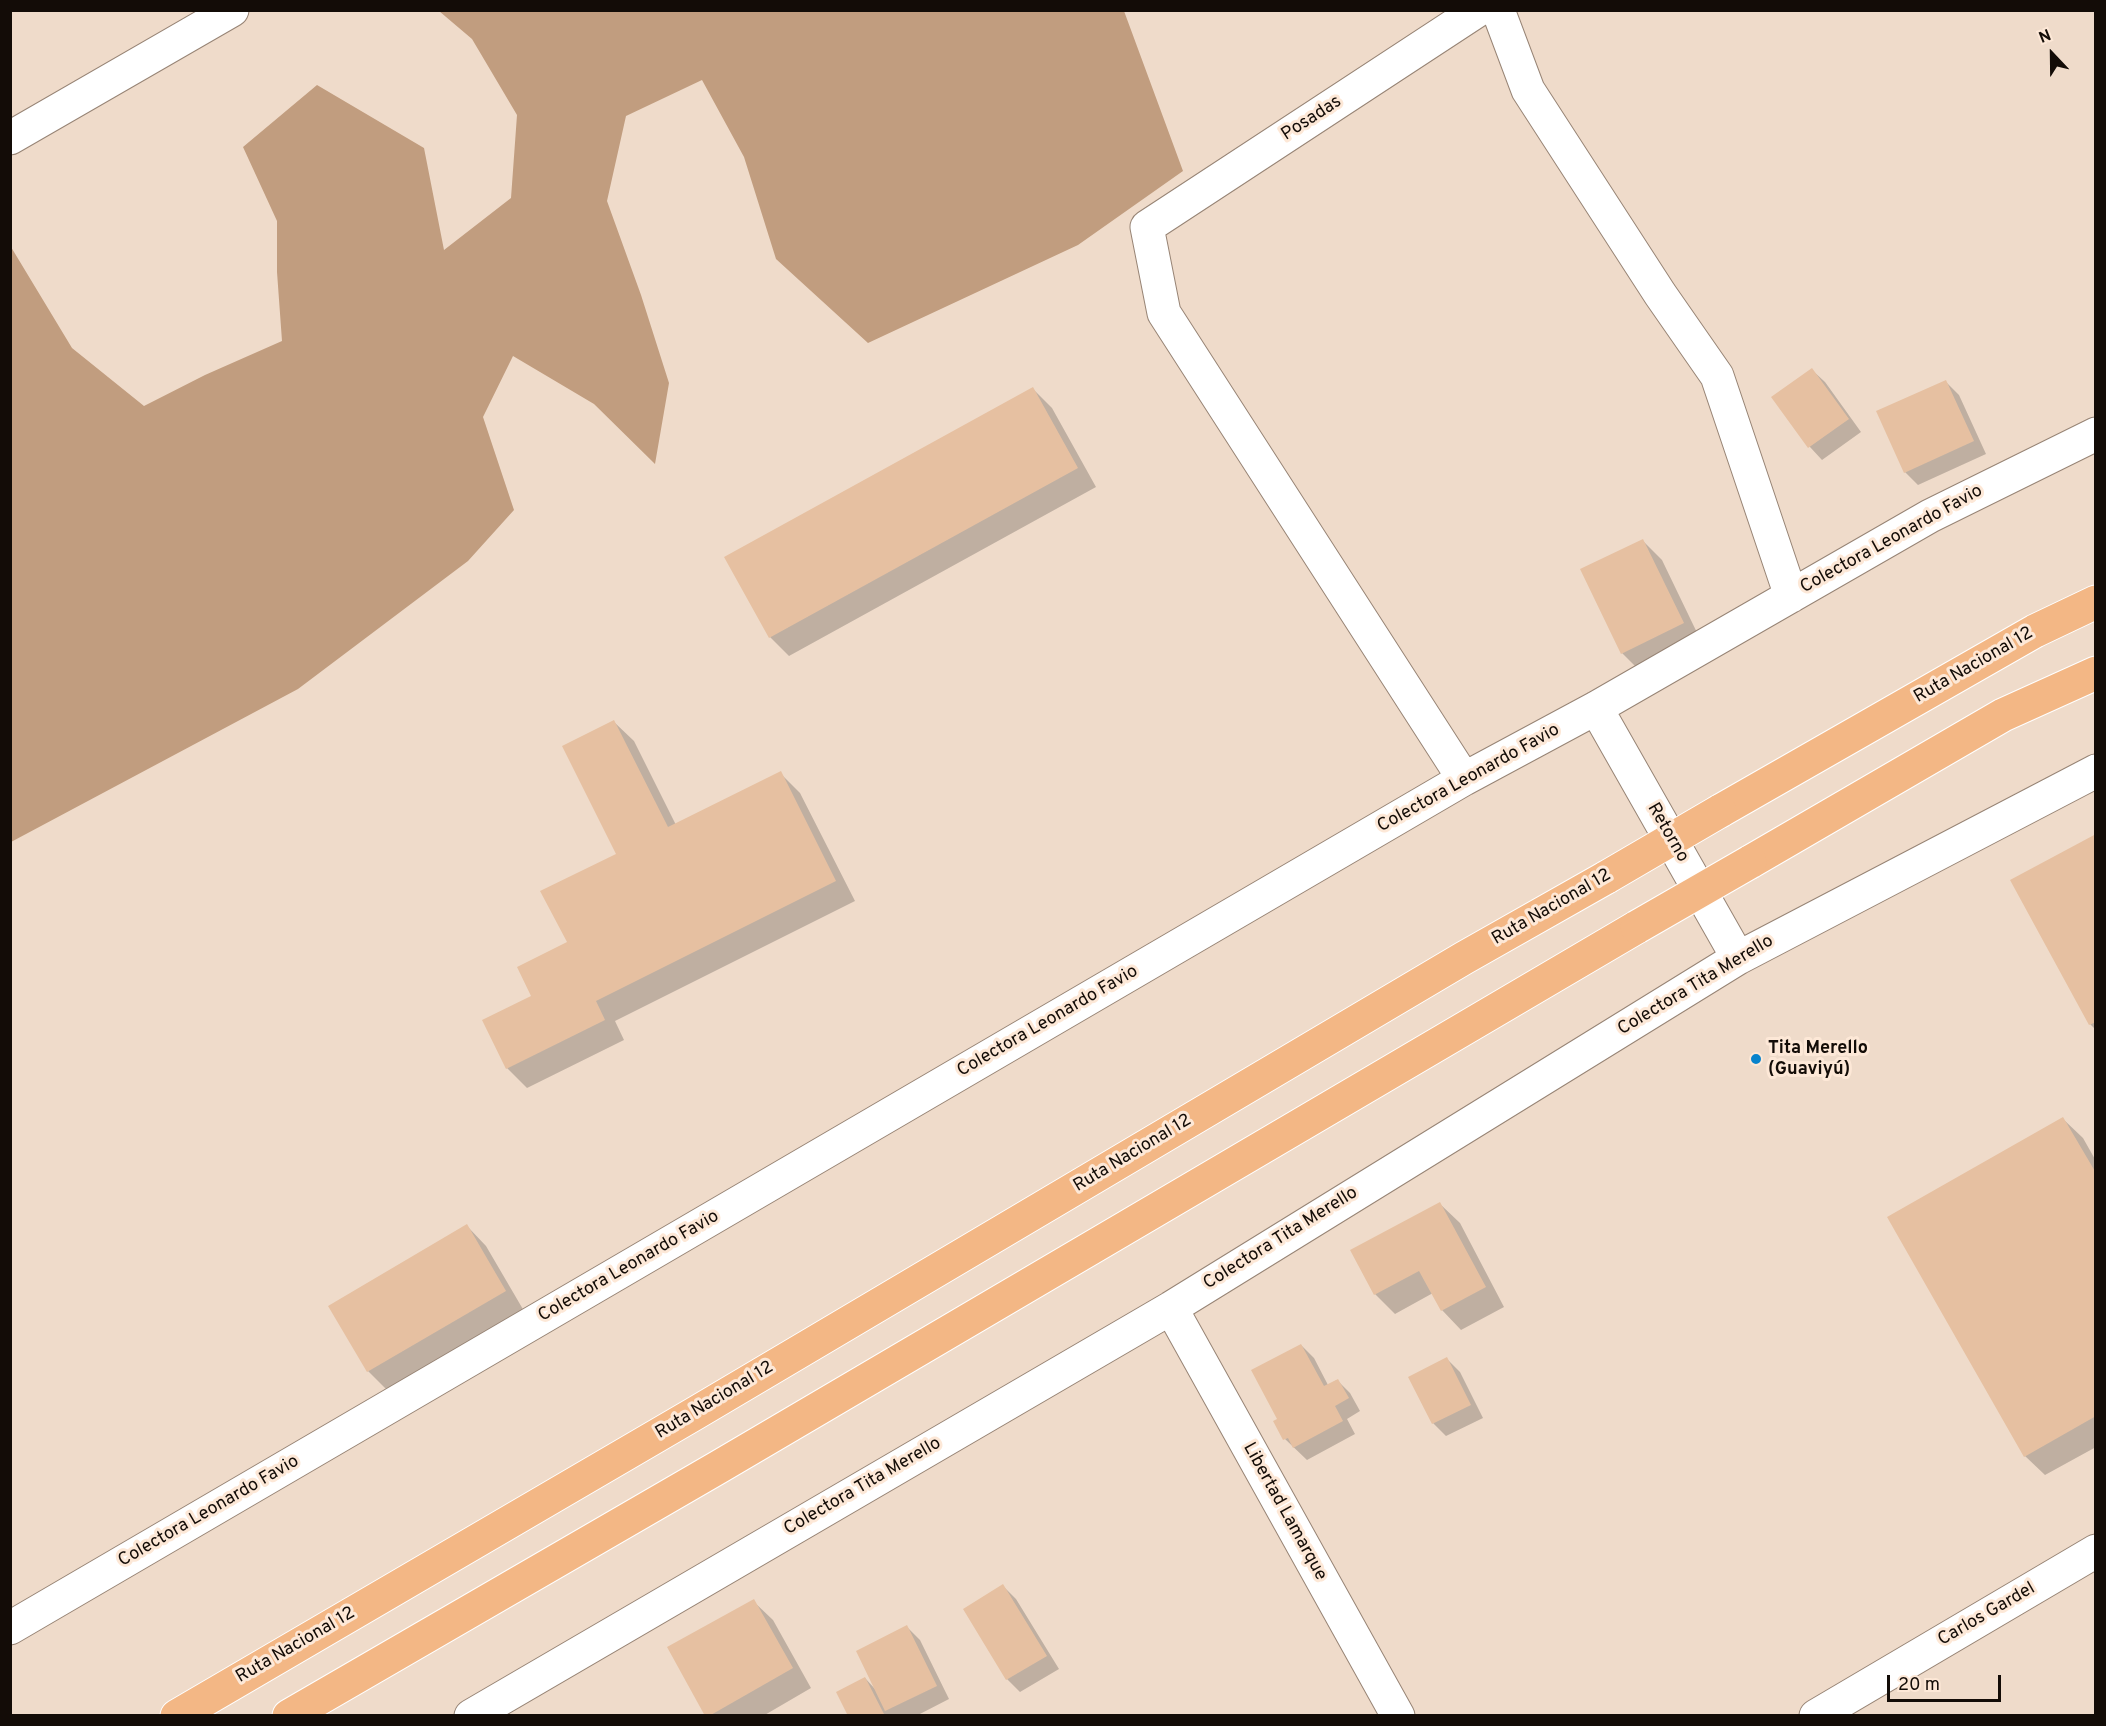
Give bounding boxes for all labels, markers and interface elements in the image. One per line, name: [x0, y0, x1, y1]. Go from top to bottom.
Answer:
north arrow: [2022, 24, 2082, 84]
text: N: [2036, 26, 2054, 49]
street label: Posadas: [1278, 92, 1346, 146]
street label: Colectora Leonardo Favio: [1797, 481, 1987, 599]
street label: Ruta Nacional 12: [1911, 623, 2037, 709]
street label: Colectora Leonardo Favio: [1374, 720, 1564, 838]
street label: Retorno: [1641, 799, 1693, 867]
street label: Ruta Nacional 12: [1489, 865, 1615, 951]
street label: Colectora Tita Merello: [1614, 931, 1778, 1041]
street label: Colectora Leonardo Favio: [954, 961, 1142, 1083]
place label: Tita Merello (Guaviyú): [1768, 1038, 1868, 1080]
marker: Tita Merello (Guaviyú): [1749, 1052, 1763, 1066]
street label: Ruta Nacional 12: [1070, 1110, 1196, 1198]
street label: Colectora Tita Merello: [1200, 1183, 1362, 1295]
street label: Colectora Leonardo Favio: [535, 1206, 723, 1328]
street label: Ruta Nacional 12: [652, 1357, 778, 1445]
street label: Colectora Tita Merello: [781, 1433, 945, 1541]
street label: Libertad Lamarque: [1237, 1439, 1331, 1585]
street label: Colectora Leonardo Favio: [115, 1451, 303, 1573]
street label: Carlos Gardel: [1935, 1578, 2039, 1652]
street label: Ruta Nacional 12: [233, 1603, 359, 1689]
scale bar: [1890, 1663, 2004, 1701]
text: 20 m: [1898, 1674, 1940, 1697]

